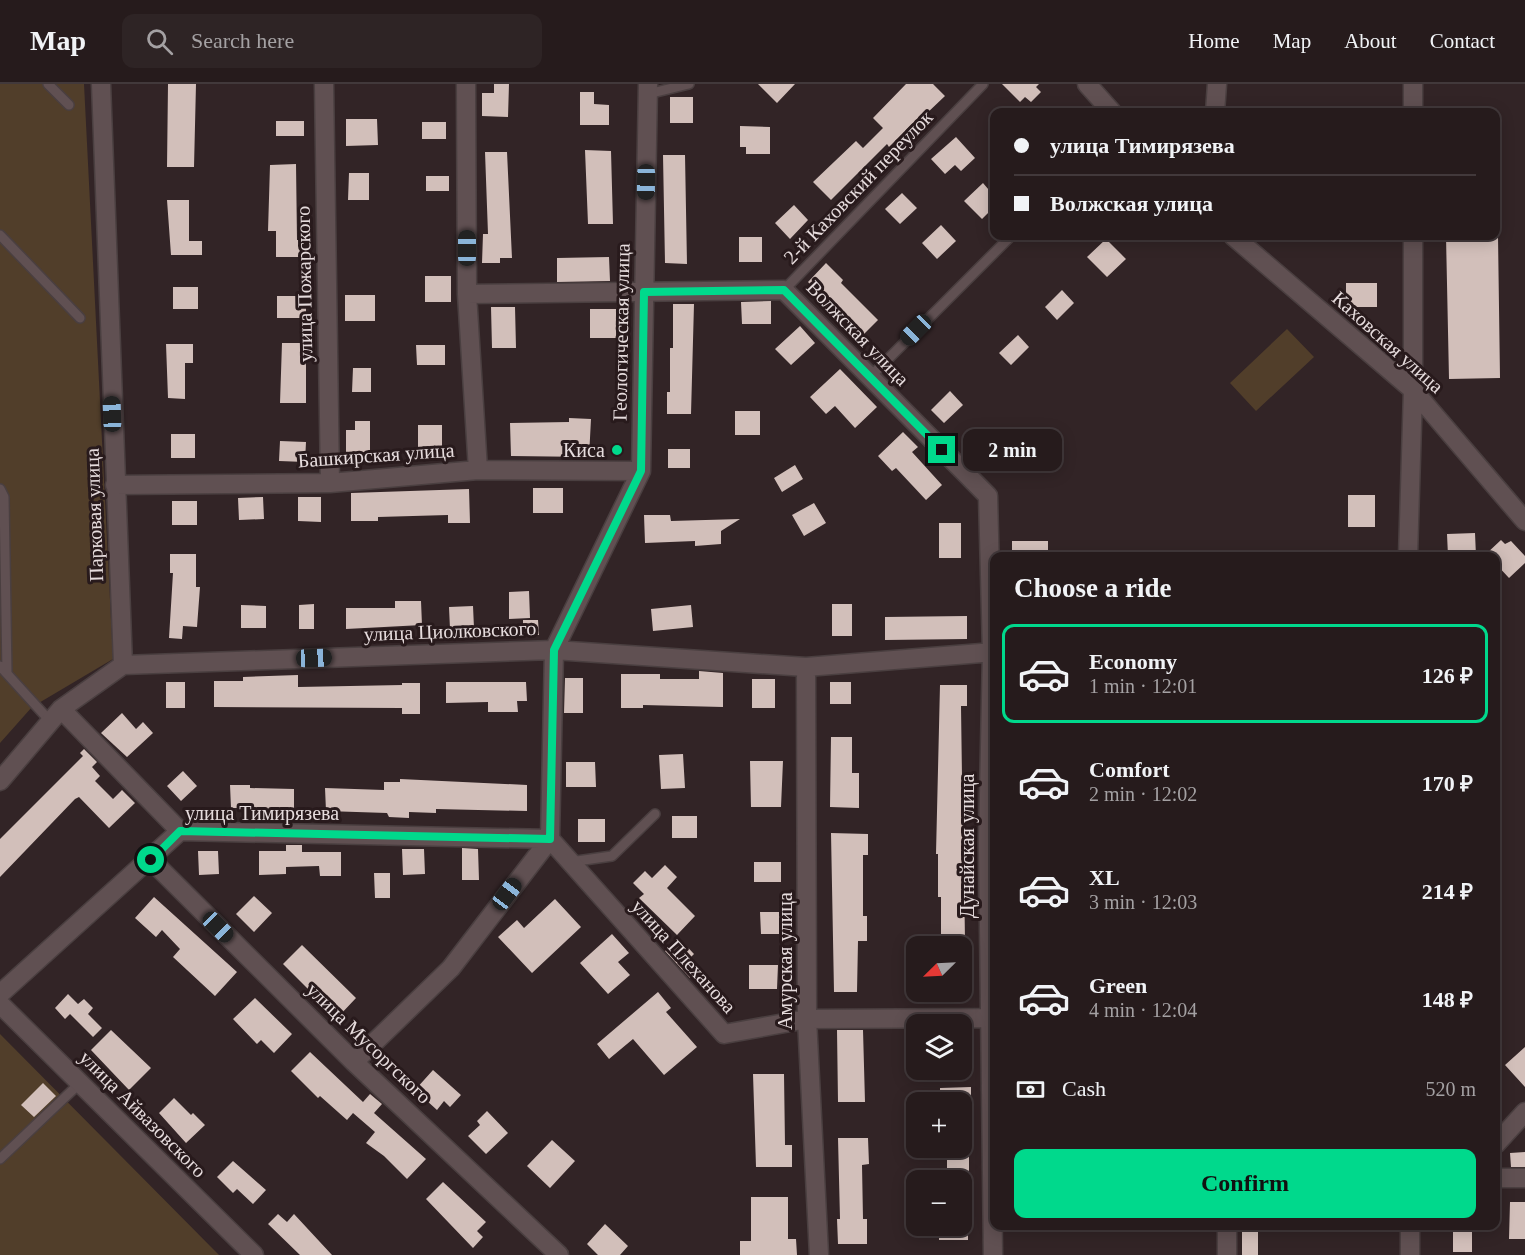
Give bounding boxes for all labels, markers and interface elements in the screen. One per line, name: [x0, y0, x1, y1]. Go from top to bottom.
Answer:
search box: [122, 14, 542, 68]
text: Map: [30, 25, 86, 56]
icon: search: [143, 25, 176, 58]
text: Search here: [191, 28, 294, 53]
text: Home: [1188, 29, 1240, 53]
text: Map: [1273, 29, 1311, 53]
text: About: [1344, 29, 1397, 53]
text: Contact: [1430, 29, 1495, 53]
street label: 2-й Каховский переулок: [779, 106, 938, 269]
text: улица Тимирязева: [1050, 133, 1235, 158]
car: [637, 164, 655, 200]
text: Волжская улица: [1050, 191, 1213, 216]
street label: улица Пожарского: [292, 206, 317, 362]
car: [458, 230, 476, 266]
street label: Геологическая улица: [608, 243, 635, 421]
street label: Волжская улица: [802, 276, 914, 391]
street label: Каховская улица: [1327, 287, 1448, 398]
car: [897, 311, 935, 349]
car: [102, 396, 122, 432]
callout: 2 min: [963, 429, 1062, 471]
route end: [928, 436, 955, 463]
street label: Башкирская улица: [297, 439, 455, 472]
place label: Киса: [563, 439, 605, 461]
text: 2 min: [988, 439, 1037, 461]
marker: Киса: [610, 443, 624, 457]
street label: Парковая улица: [81, 448, 108, 582]
text: Choose a ride: [1014, 573, 1172, 603]
street label: улица Циолковского: [363, 617, 537, 646]
icon: car: [1017, 647, 1071, 701]
car: [296, 648, 332, 668]
text: Economy: [1089, 649, 1177, 674]
text: 126 ₽: [1422, 663, 1473, 688]
text: 1 min · 12:01: [1089, 675, 1197, 697]
icon: car: [1017, 755, 1071, 809]
text: Comfort: [1089, 757, 1170, 782]
text: 170 ₽: [1422, 771, 1473, 796]
street label: Дунайская улица: [956, 774, 979, 918]
text: 2 min · 12:02: [1089, 783, 1197, 805]
street label: улица Тимирязева: [185, 802, 339, 825]
route start: [137, 846, 164, 873]
icon: car: [1017, 863, 1071, 917]
text: XL: [1089, 865, 1120, 890]
car: [489, 874, 525, 914]
text: 214 ₽: [1422, 879, 1473, 904]
text: 3 min · 12:03: [1089, 891, 1197, 913]
street label: Амурская улица: [774, 892, 797, 1030]
street label: улица Плеханова: [627, 895, 741, 1018]
car: [199, 908, 237, 946]
north arrow: [906, 936, 972, 1002]
map controls: [906, 936, 972, 1236]
icon: car: [1017, 971, 1071, 1025]
text: Green: [1089, 973, 1147, 998]
street label: улица Мусоргского: [302, 978, 436, 1109]
text: 148 ₽: [1422, 987, 1473, 1012]
text: 4 min · 12:04: [1089, 999, 1197, 1021]
button: layers: [906, 1014, 972, 1080]
street label: улица Айвазовского: [74, 1046, 211, 1183]
icon: cash: [1014, 1073, 1047, 1106]
text: Cash: [1062, 1076, 1106, 1101]
text: 520 m: [1425, 1078, 1476, 1100]
button: +: [906, 1092, 972, 1158]
button: Confirm: [1014, 1149, 1476, 1218]
button: −: [906, 1170, 972, 1236]

